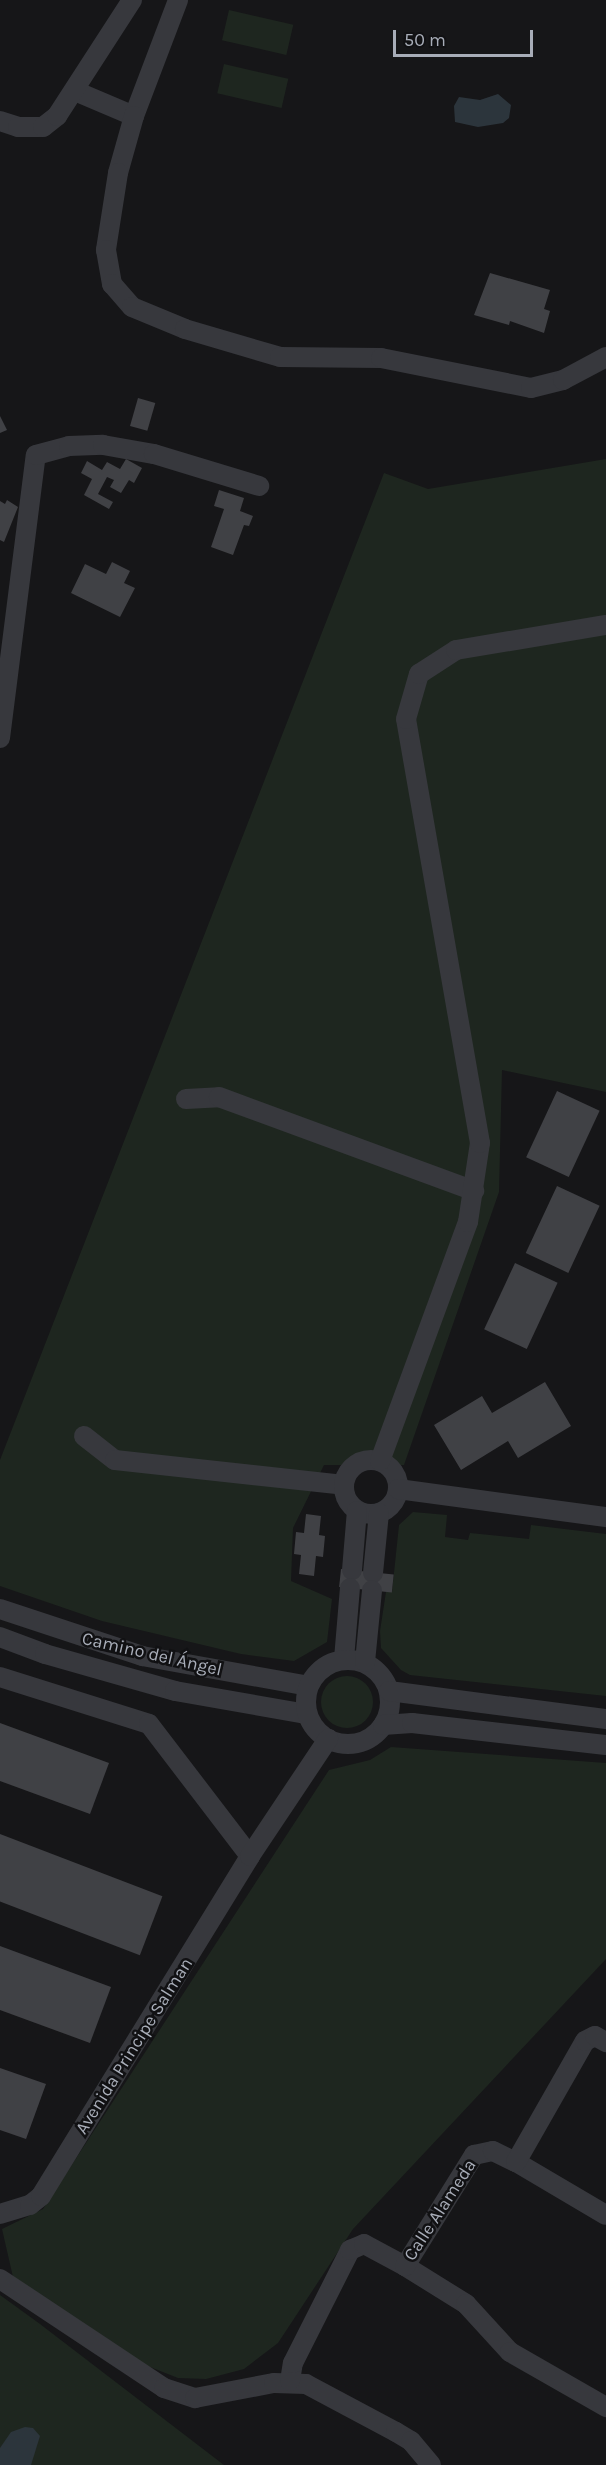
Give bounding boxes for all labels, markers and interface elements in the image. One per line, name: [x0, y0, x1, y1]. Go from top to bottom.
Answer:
scale bar: [396, 18, 536, 56]
text: 50 m: [404, 29, 446, 51]
street label: Camino del Ángel: [80, 1627, 224, 1681]
street label: Avenida Principe Salman: [71, 1954, 197, 2138]
street label: Calle Alameda: [399, 2155, 481, 2265]

